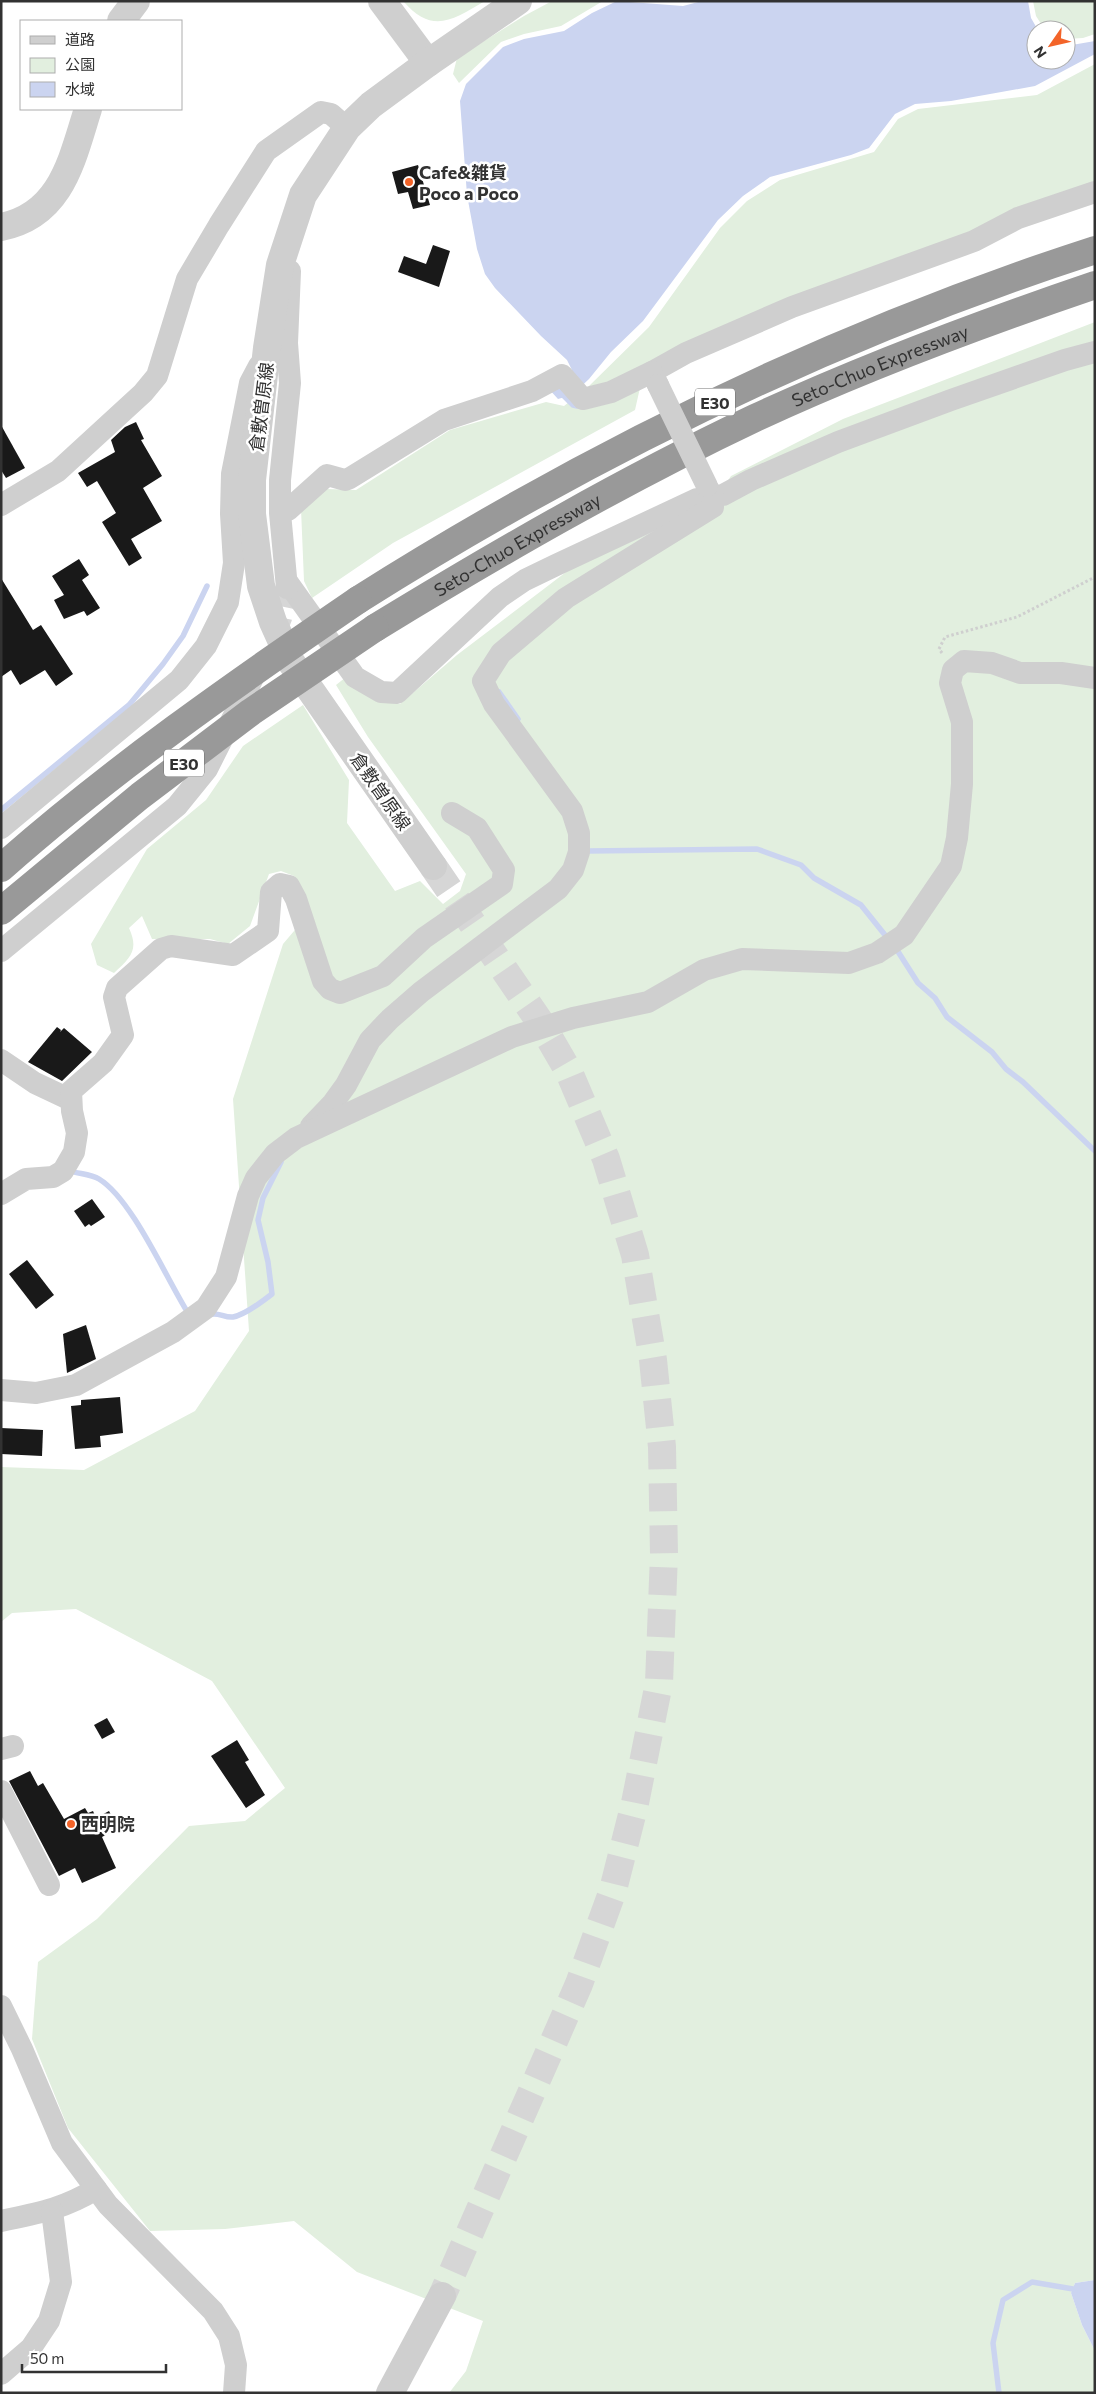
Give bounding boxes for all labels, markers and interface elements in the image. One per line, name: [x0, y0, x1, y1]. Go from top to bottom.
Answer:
legend: [20, 20, 182, 110]
north arrow: [1026, 20, 1076, 70]
text: 道路: [65, 30, 95, 48]
text: N: [1030, 43, 1050, 62]
text: 公園: [65, 55, 95, 73]
text: 水域: [65, 80, 95, 98]
place label: Cafe&雑貨 Poco a Poco: [419, 161, 519, 204]
marker: Cafe&雑貨 Poco a Poco: [403, 176, 415, 188]
street label: Seto-Chuo Expressway: [788, 320, 971, 411]
street label: 倉敷曽原線: [245, 361, 277, 453]
road number: E30: [695, 388, 735, 416]
street label: Seto-Chuo Expressway: [430, 488, 604, 601]
street label: 倉敷曽原線: [346, 748, 416, 834]
road number: E30: [164, 750, 204, 776]
place label: 西明院: [81, 1813, 135, 1835]
marker: 西明院: [65, 1818, 77, 1830]
scale bar: [22, 2342, 166, 2374]
text: 50 m: [30, 2349, 64, 2367]

